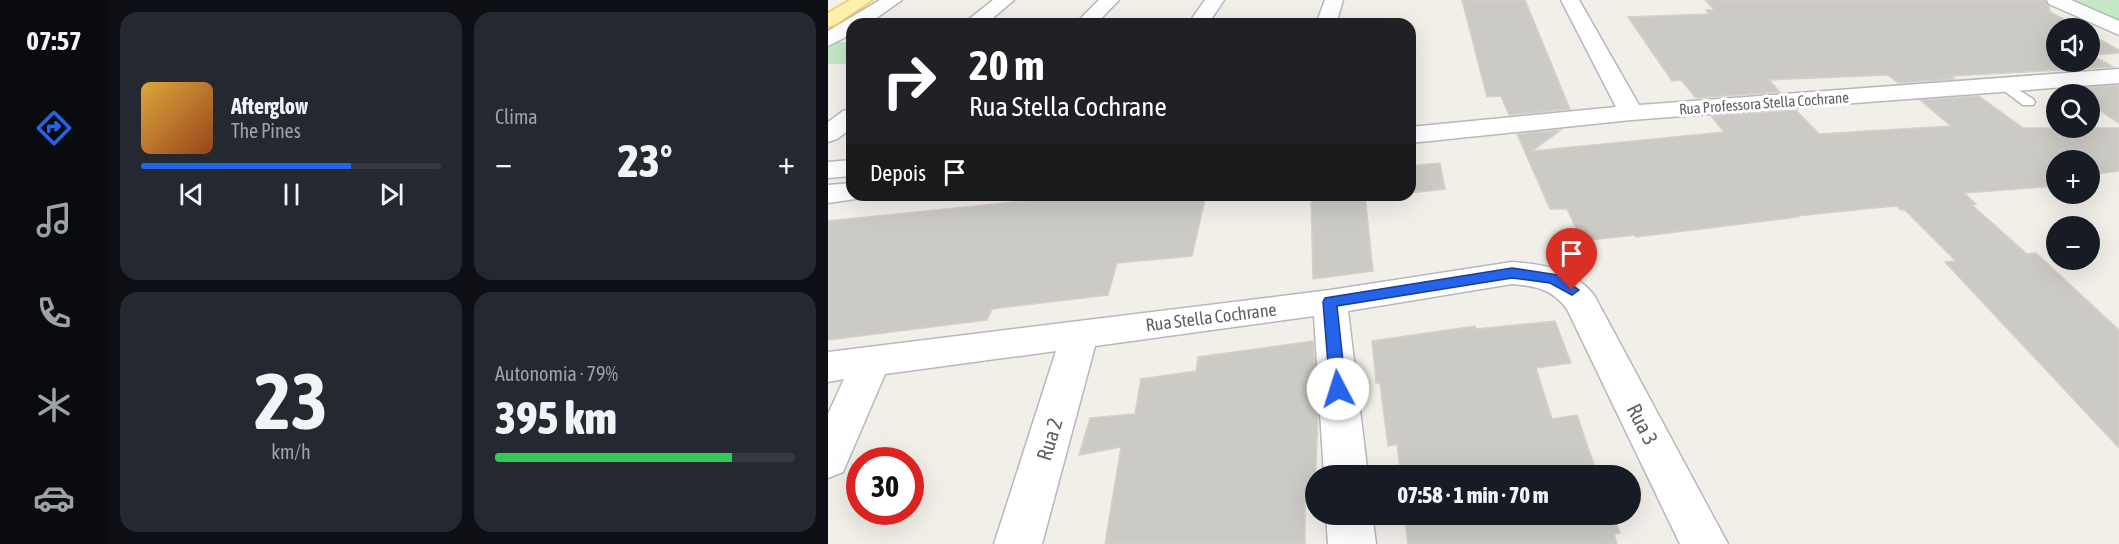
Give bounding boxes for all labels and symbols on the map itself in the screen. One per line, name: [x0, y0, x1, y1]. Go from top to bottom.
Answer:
street label: Rua Professora Stella Cochrane: [1678, 89, 1850, 117]
pin: [1546, 228, 1597, 290]
street label: Rua Stella Cochrane: [1144, 299, 1278, 335]
position arrow: [1306, 357, 1370, 421]
street label: Rua 3: [1623, 399, 1663, 449]
street label: Rua 2: [1031, 415, 1067, 463]
speed limit sign: 30: [846, 447, 924, 525]

